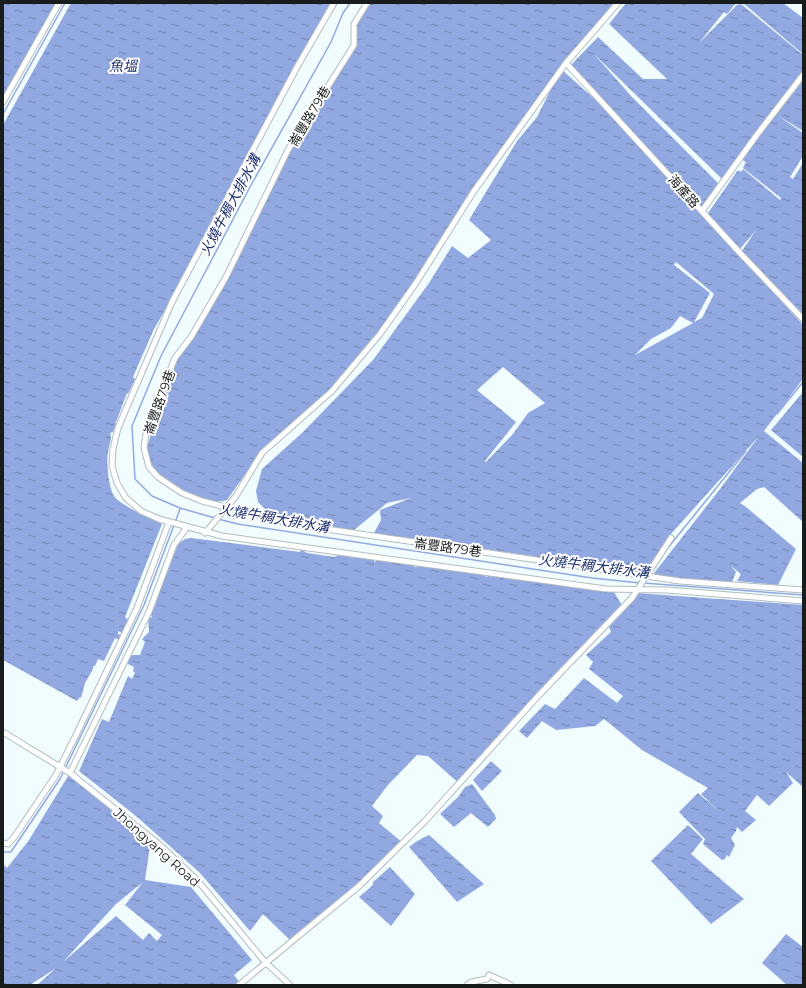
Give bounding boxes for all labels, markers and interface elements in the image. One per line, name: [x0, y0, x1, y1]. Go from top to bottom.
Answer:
water label: 魚塭: [109, 57, 139, 75]
street label: 崙豐路79巷: [285, 83, 333, 149]
water label: 火燒牛稠大排水溝: [196, 150, 265, 259]
street label: 海產路: [665, 171, 703, 211]
street label: 崙豐路79巷: [140, 368, 178, 436]
water label: 火燒牛稠大排水溝: [217, 499, 333, 537]
street label: 崙豐路79巷: [413, 534, 483, 560]
water label: 火燒牛稠大排水溝: [537, 550, 653, 582]
street label: Jhongyang Road: [110, 803, 203, 890]

